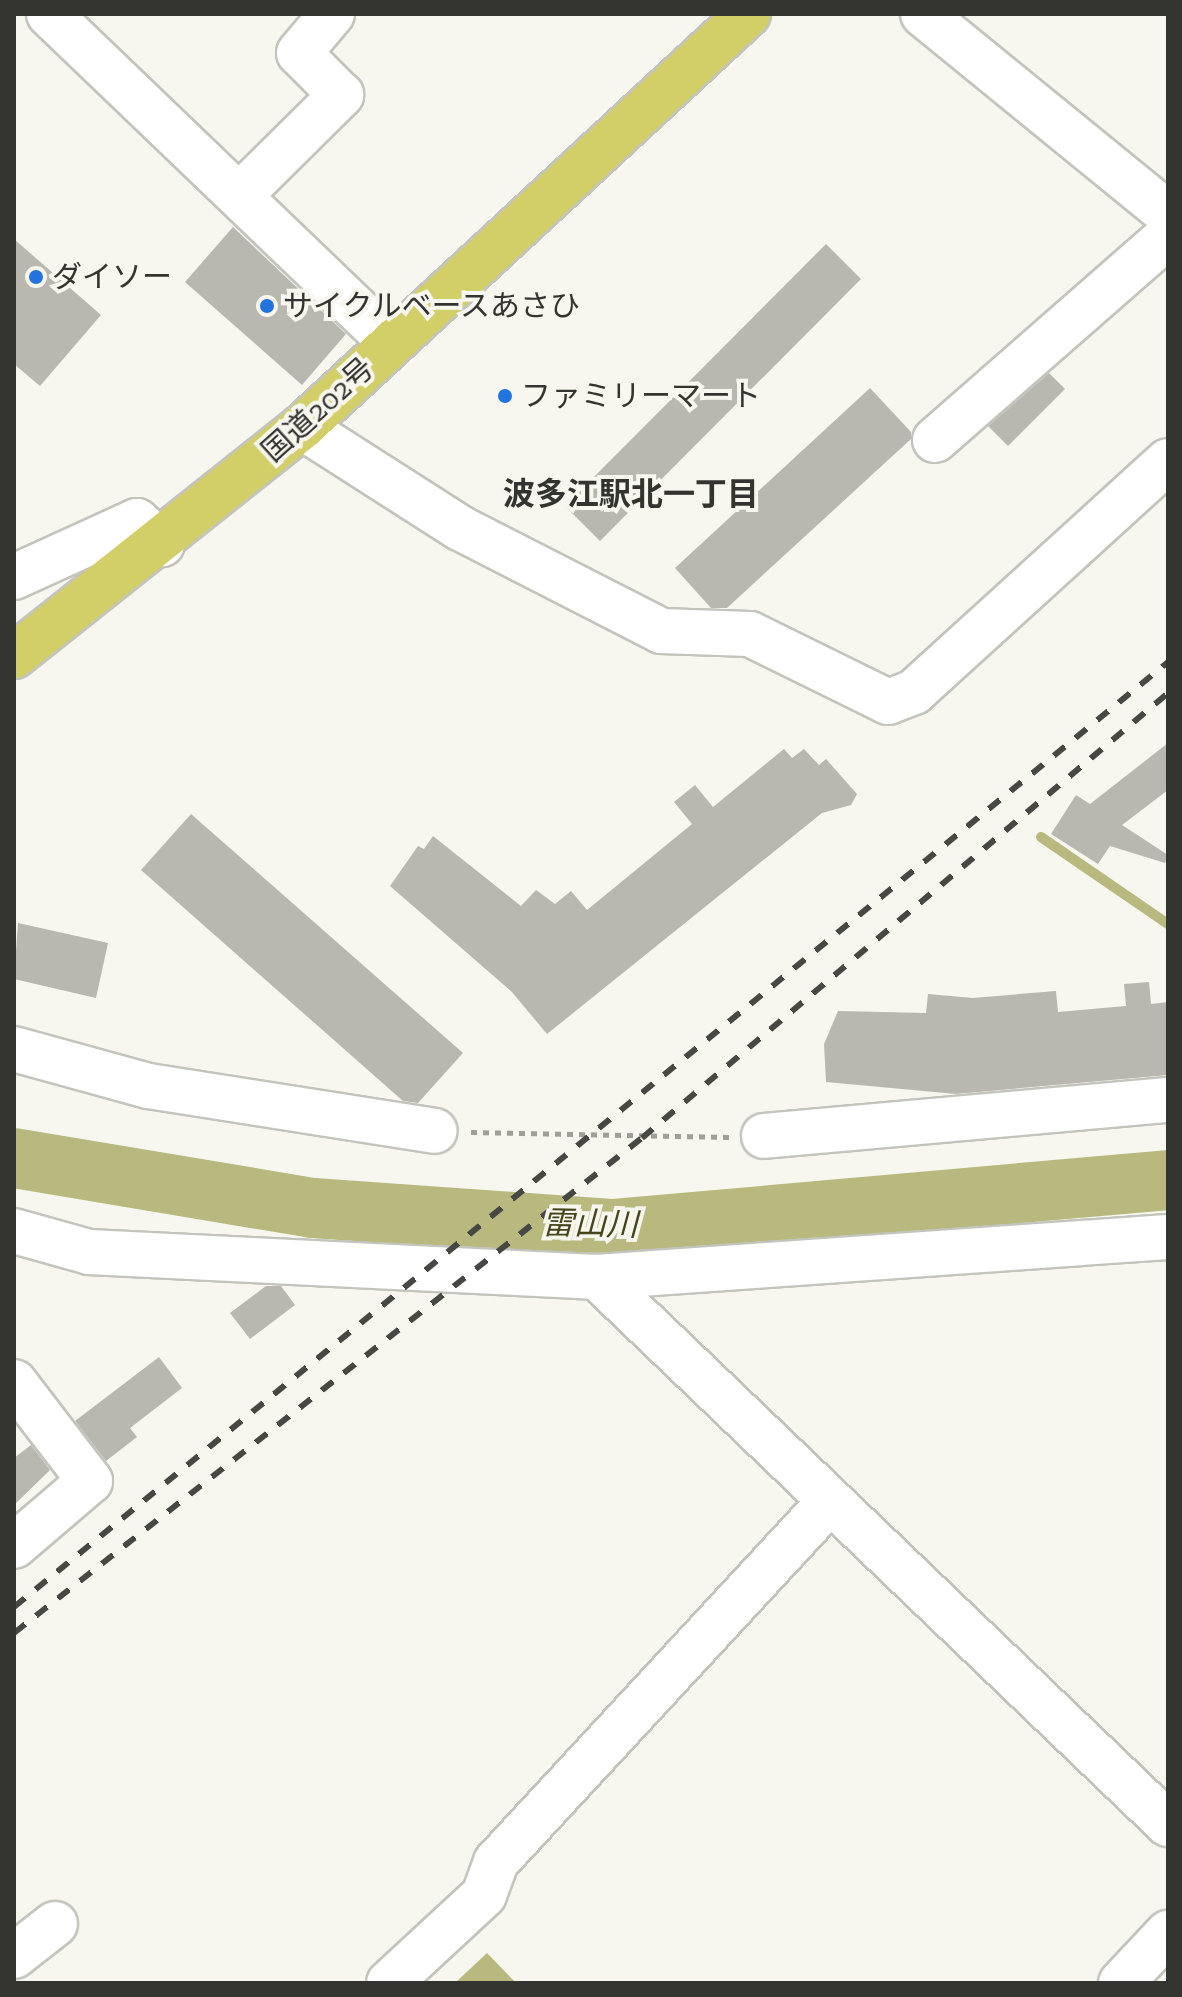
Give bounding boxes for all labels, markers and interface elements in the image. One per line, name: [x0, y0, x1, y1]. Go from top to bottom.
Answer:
place label: ダイソー: [52, 259, 172, 295]
marker: ダイソー: [27, 268, 45, 286]
place label: サイクルベースあさひ: [283, 288, 583, 324]
marker: サイクルベースあさひ: [258, 297, 276, 315]
street label: 国道202号: [255, 350, 381, 470]
place label: ファミリーマート: [521, 378, 761, 414]
marker: ファミリーマート: [496, 387, 514, 405]
district label: 波多江駅北一丁目: [503, 475, 759, 513]
water label: 雷山川: [542, 1204, 638, 1244]

